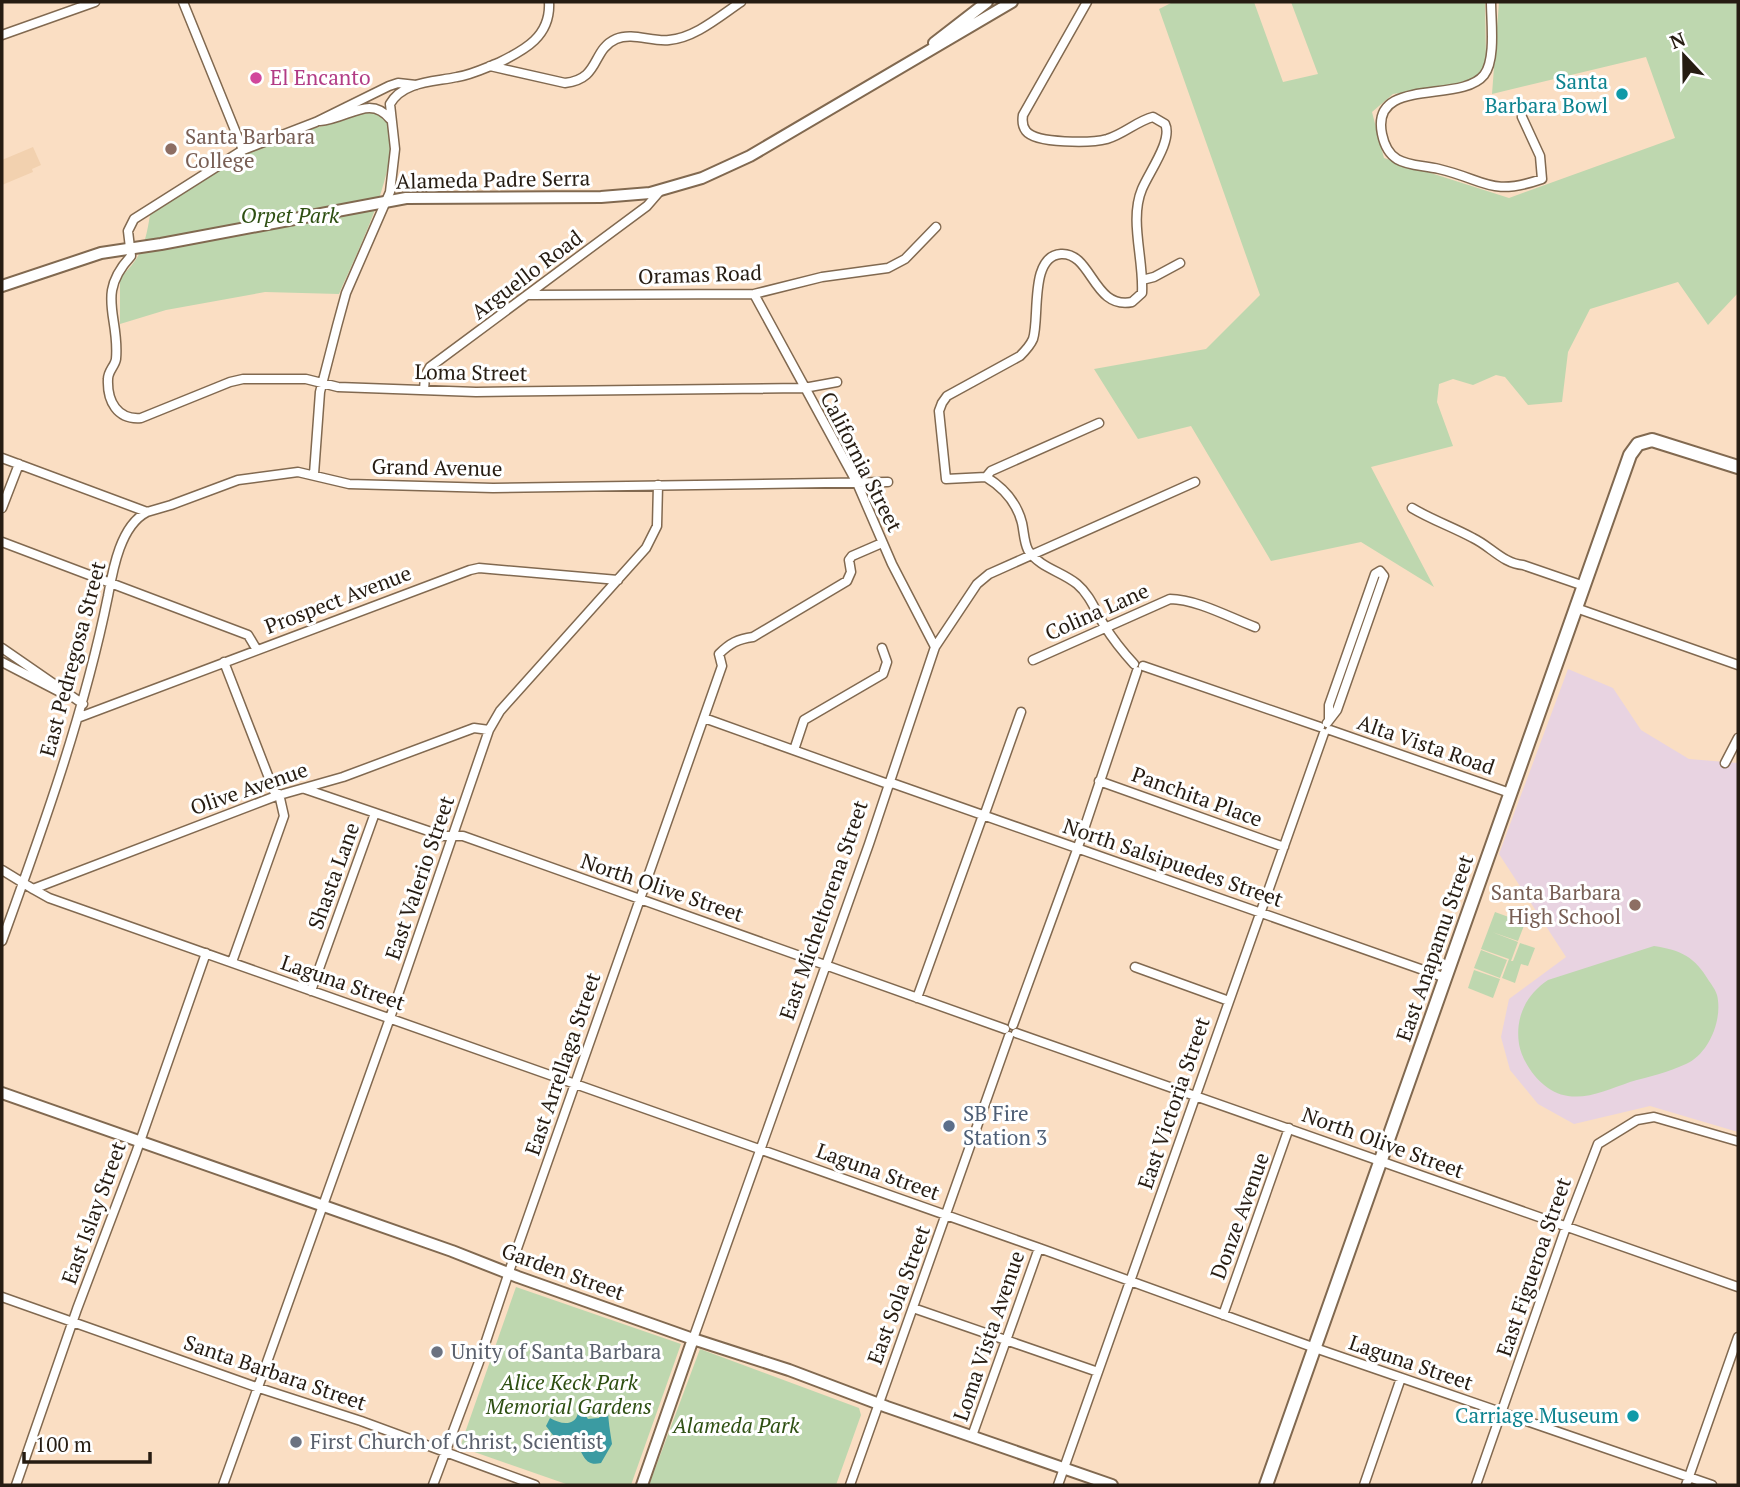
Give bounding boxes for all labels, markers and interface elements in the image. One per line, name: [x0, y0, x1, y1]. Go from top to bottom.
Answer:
north arrow: [1649, 21, 1719, 91]
text: N: [1666, 25, 1689, 54]
place label: El Encanto: [270, 63, 371, 91]
place label: Santa Barbara Bowl: [1485, 67, 1608, 119]
marker: El Encanto: [248, 70, 264, 86]
marker: Santa Barbara Bowl: [1614, 86, 1630, 102]
place label: Santa Barbara College: [185, 122, 316, 174]
marker: Santa Barbara College: [163, 141, 179, 157]
street label: Alameda Padre Serra: [396, 163, 591, 195]
park label: Orpet Park: [241, 201, 340, 229]
street label: Arguello Road: [465, 223, 588, 325]
street label: Oramas Road: [638, 258, 763, 290]
street label: Loma Street: [414, 357, 528, 387]
street label: California Street: [815, 387, 909, 537]
street label: Grand Avenue: [371, 452, 503, 482]
street label: East Pedregosa Street: [32, 558, 112, 759]
street label: Prospect Avenue: [260, 558, 415, 640]
street label: Colina Lane: [1040, 576, 1153, 646]
street label: Alta Vista Road: [1354, 707, 1499, 781]
street label: Olive Avenue: [186, 755, 311, 821]
street label: Panchita Place: [1128, 759, 1266, 833]
street label: East Valerio Street: [378, 792, 460, 963]
street label: East Micheltorena Street: [772, 796, 874, 1023]
street label: North Salsipuedes Street: [1060, 811, 1287, 913]
street label: Shasta Lane: [301, 818, 365, 933]
street label: North Olive Street: [577, 846, 748, 928]
street label: East Anapamu Street: [1389, 850, 1479, 1045]
place label: Santa Barbara High School: [1491, 878, 1621, 930]
marker: Santa Barbara High School: [1627, 897, 1643, 913]
street label: Laguna Street: [278, 948, 409, 1016]
street label: East Arrellaga Street: [518, 968, 607, 1159]
street label: East Victoria Street: [1130, 1013, 1216, 1192]
place label: SB Fire Station 3: [963, 1099, 1047, 1151]
street label: North Olive Street: [1298, 1100, 1468, 1184]
marker: SB Fire Station 3: [941, 1118, 957, 1134]
street label: Laguna Street: [813, 1136, 944, 1206]
street label: East Islay Street: [54, 1137, 132, 1288]
street label: Donze Avenue: [1203, 1148, 1275, 1283]
street label: East Figueroa Street: [1489, 1173, 1577, 1360]
street label: East Sola Street: [860, 1221, 936, 1368]
street label: Garden Street: [498, 1236, 629, 1306]
street label: Loma Vista Avenue: [946, 1247, 1030, 1424]
street label: Santa Barbara Street: [180, 1328, 370, 1416]
street label: Laguna Street: [1346, 1328, 1477, 1396]
place label: Unity of Santa Barbara: [451, 1337, 662, 1365]
marker: Unity of Santa Barbara: [429, 1344, 445, 1360]
park label: Alice Keck Park Memorial Gardens: [485, 1368, 652, 1420]
place label: Carriage Museum: [1455, 1401, 1619, 1429]
marker: Carriage Museum: [1625, 1408, 1641, 1424]
park label: Alameda Park: [671, 1411, 800, 1439]
scale bar: [24, 1420, 150, 1464]
place label: First Church of Christ, Scientist: [310, 1427, 604, 1455]
text: 100 m: [35, 1430, 92, 1458]
marker: First Church of Christ, Scientist: [288, 1434, 304, 1450]

